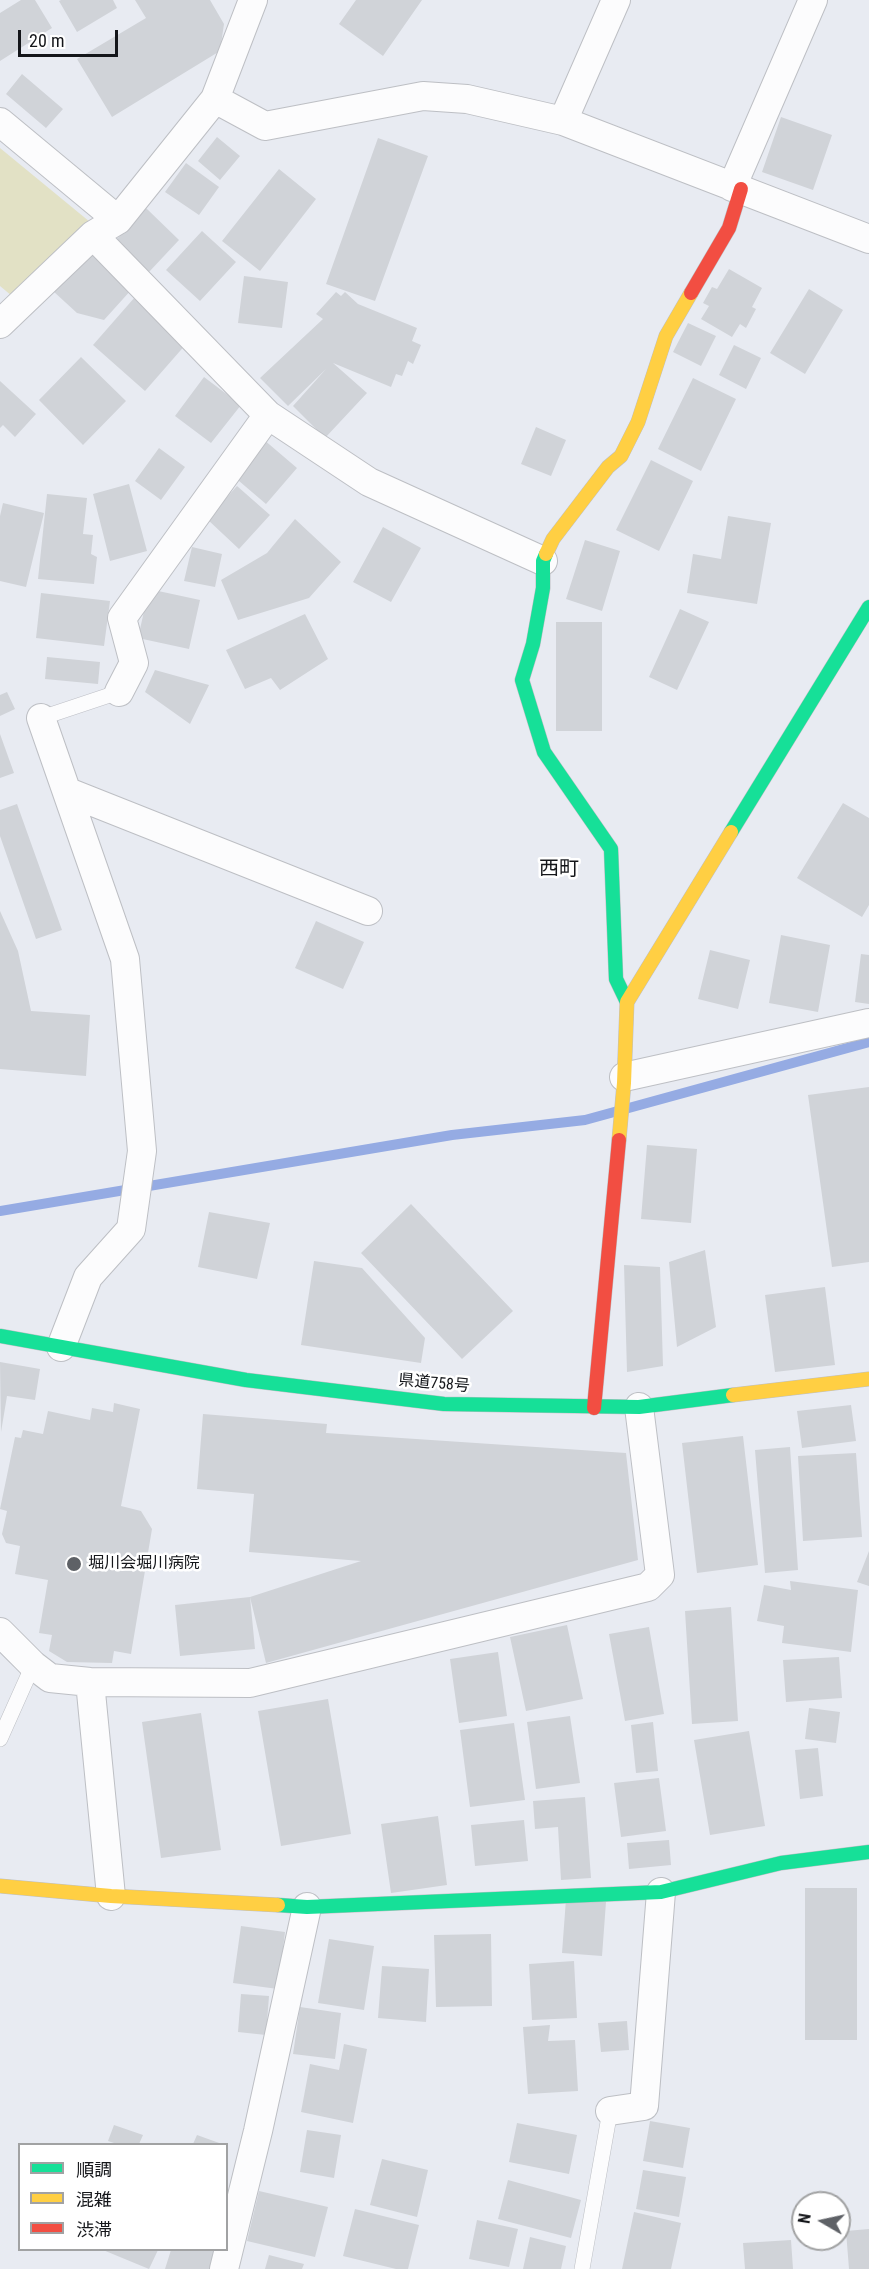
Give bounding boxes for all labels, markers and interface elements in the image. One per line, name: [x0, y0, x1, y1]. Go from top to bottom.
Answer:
scale bar: [21, 18, 122, 56]
text: 20 m: [29, 30, 64, 51]
district label: 西町: [539, 858, 579, 882]
street label: 県道758号: [397, 1371, 471, 1397]
place label: 堀川会堀川病院: [88, 1554, 200, 1574]
marker: 堀川会堀川病院: [65, 1555, 83, 1573]
legend: [18, 2143, 228, 2251]
text: 順調: [76, 2159, 112, 2180]
text: 混雑: [76, 2189, 112, 2210]
north arrow: [791, 2191, 851, 2251]
text: N: [795, 2212, 815, 2225]
text: 渋滞: [76, 2219, 112, 2240]

